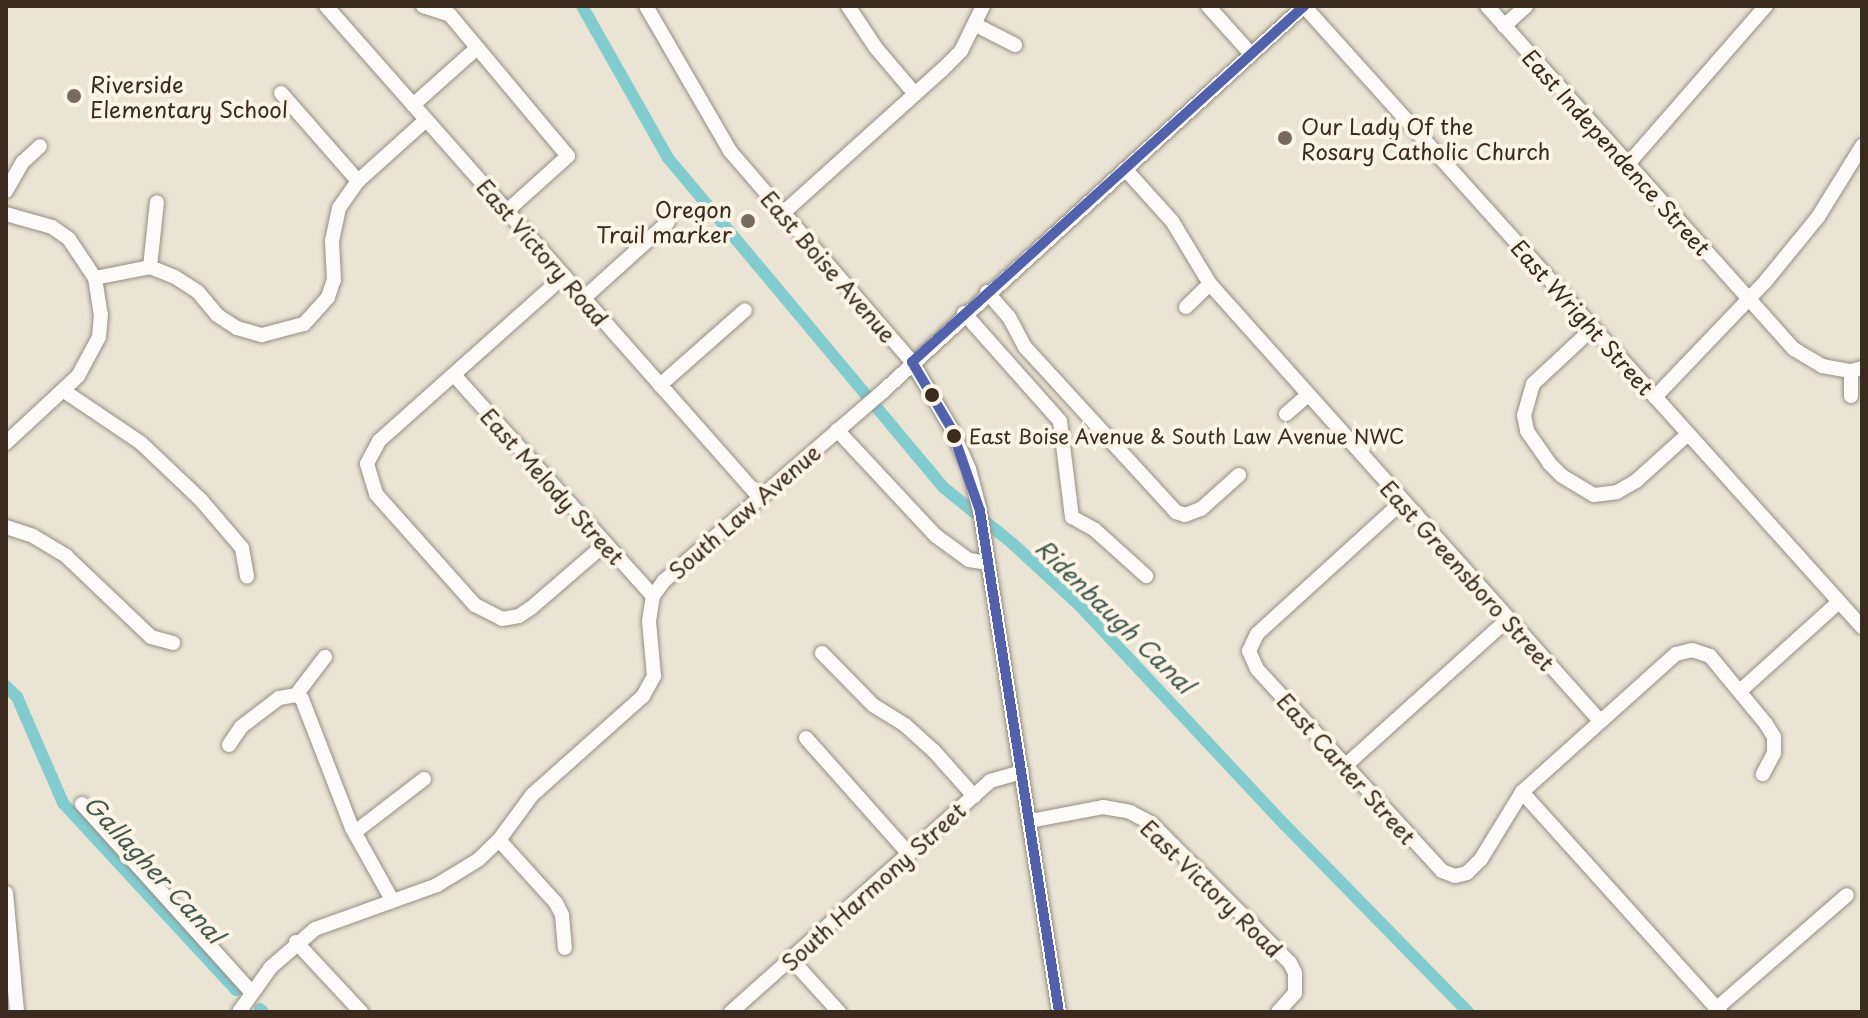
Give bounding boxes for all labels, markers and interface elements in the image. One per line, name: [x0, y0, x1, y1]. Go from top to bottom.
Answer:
street label: East Independence Street: [1517, 43, 1717, 261]
place label: Riverside Elementary School: [90, 70, 288, 122]
marker: Riverside Elementary School: [65, 87, 83, 105]
place label: Our Lady Of the Rosary Catholic Church: [1301, 112, 1551, 164]
marker: Our Lady Of the Rosary Catholic Church: [1276, 129, 1294, 147]
street label: East Victory Road: [471, 172, 615, 332]
street label: East Boise Avenue: [756, 185, 902, 347]
place label: Oregon Trail marker: [597, 195, 732, 246]
marker: Oregon Trail marker: [739, 212, 757, 230]
street label: East Wright Street: [1506, 234, 1660, 400]
unlabelled marker: [924, 387, 940, 403]
street label: East Melody Street: [476, 402, 630, 570]
place label: East Boise Avenue & South Law Avenue NWC: [969, 424, 1405, 448]
marker: East Boise Avenue & South Law Avenue NWC: [946, 428, 962, 444]
street label: South Law Avenue: [663, 438, 825, 584]
street label: East Greensboro Street: [1375, 473, 1561, 677]
water label: Ridenbaugh Canal: [1029, 533, 1201, 699]
street label: East Carter Street: [1271, 686, 1423, 850]
water label: Gallagher Canal: [78, 789, 230, 949]
street label: South Harmony Street: [775, 796, 971, 976]
street label: East Victory Road: [1135, 813, 1289, 963]

